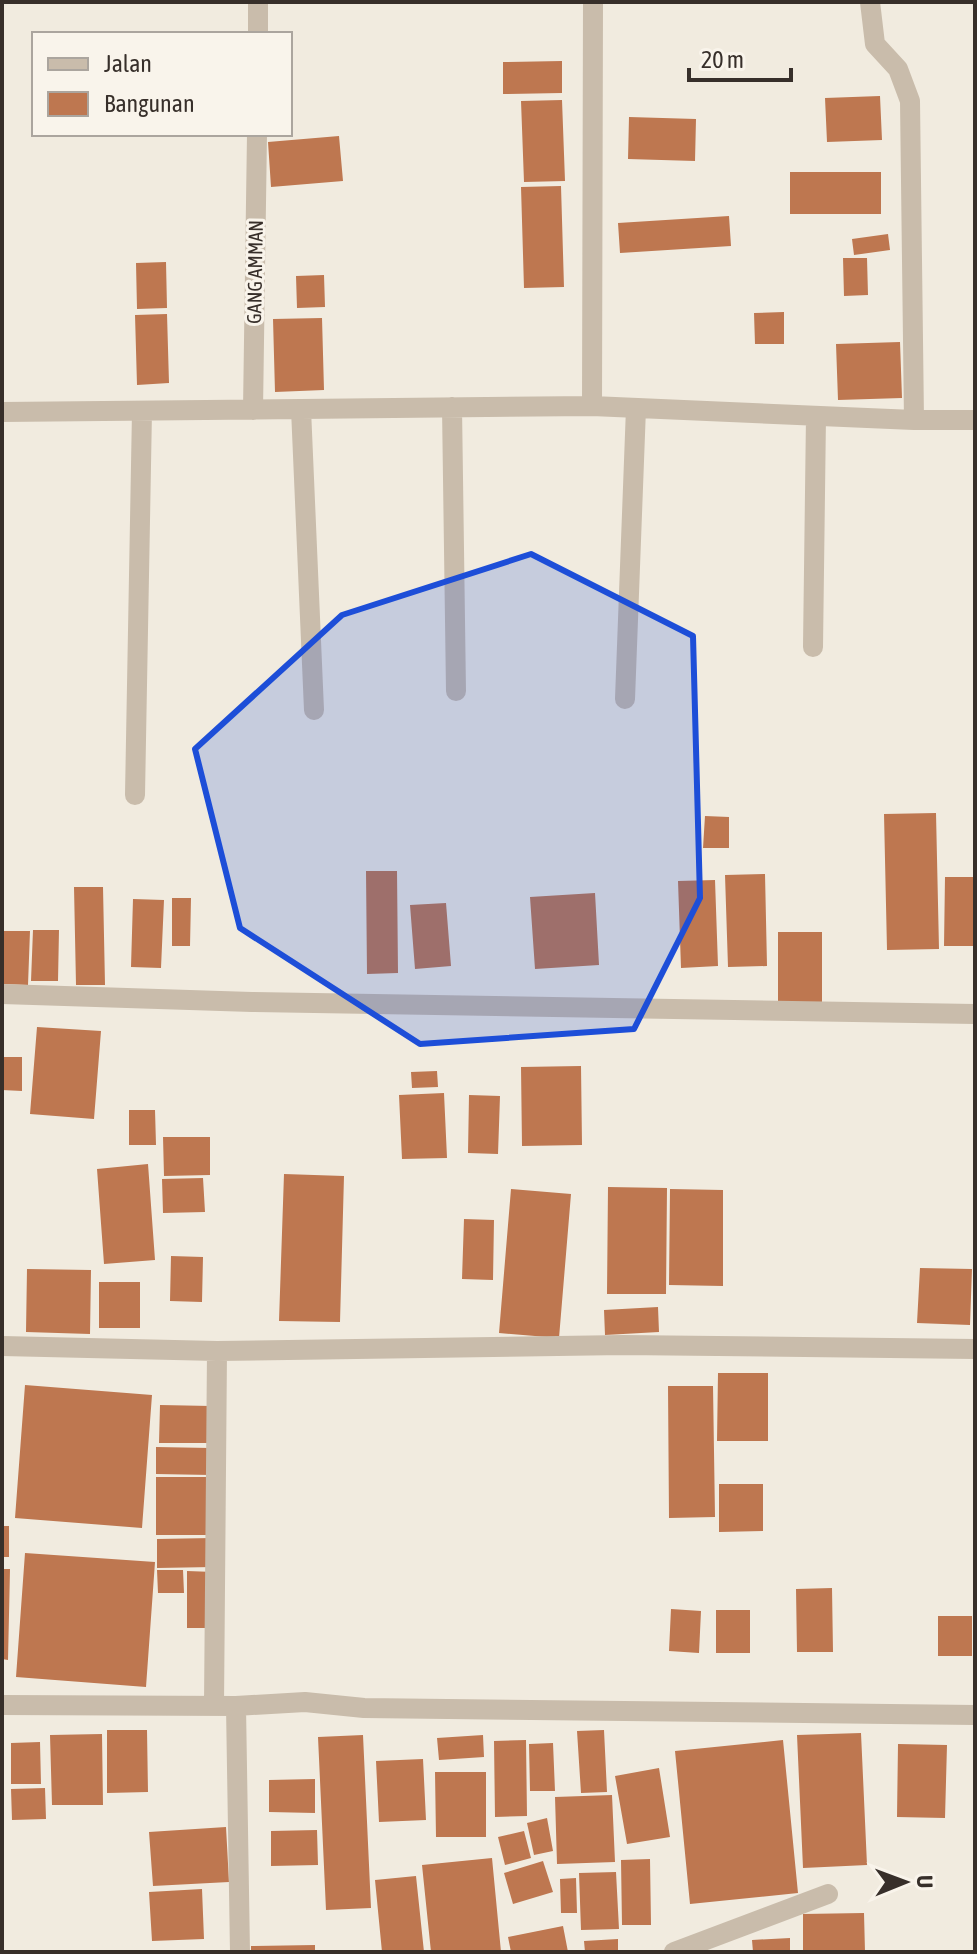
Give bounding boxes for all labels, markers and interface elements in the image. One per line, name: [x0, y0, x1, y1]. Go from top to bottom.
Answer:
legend: [32, 32, 292, 136]
scale bar: [689, 32, 791, 82]
text: 20 m: [701, 46, 744, 73]
text: Jalan: [104, 50, 152, 77]
text: Bangunan: [104, 90, 195, 117]
street label: GANG AMMAN: [242, 220, 267, 324]
north arrow: [865, 1842, 945, 1922]
text: U: [912, 1875, 938, 1888]

